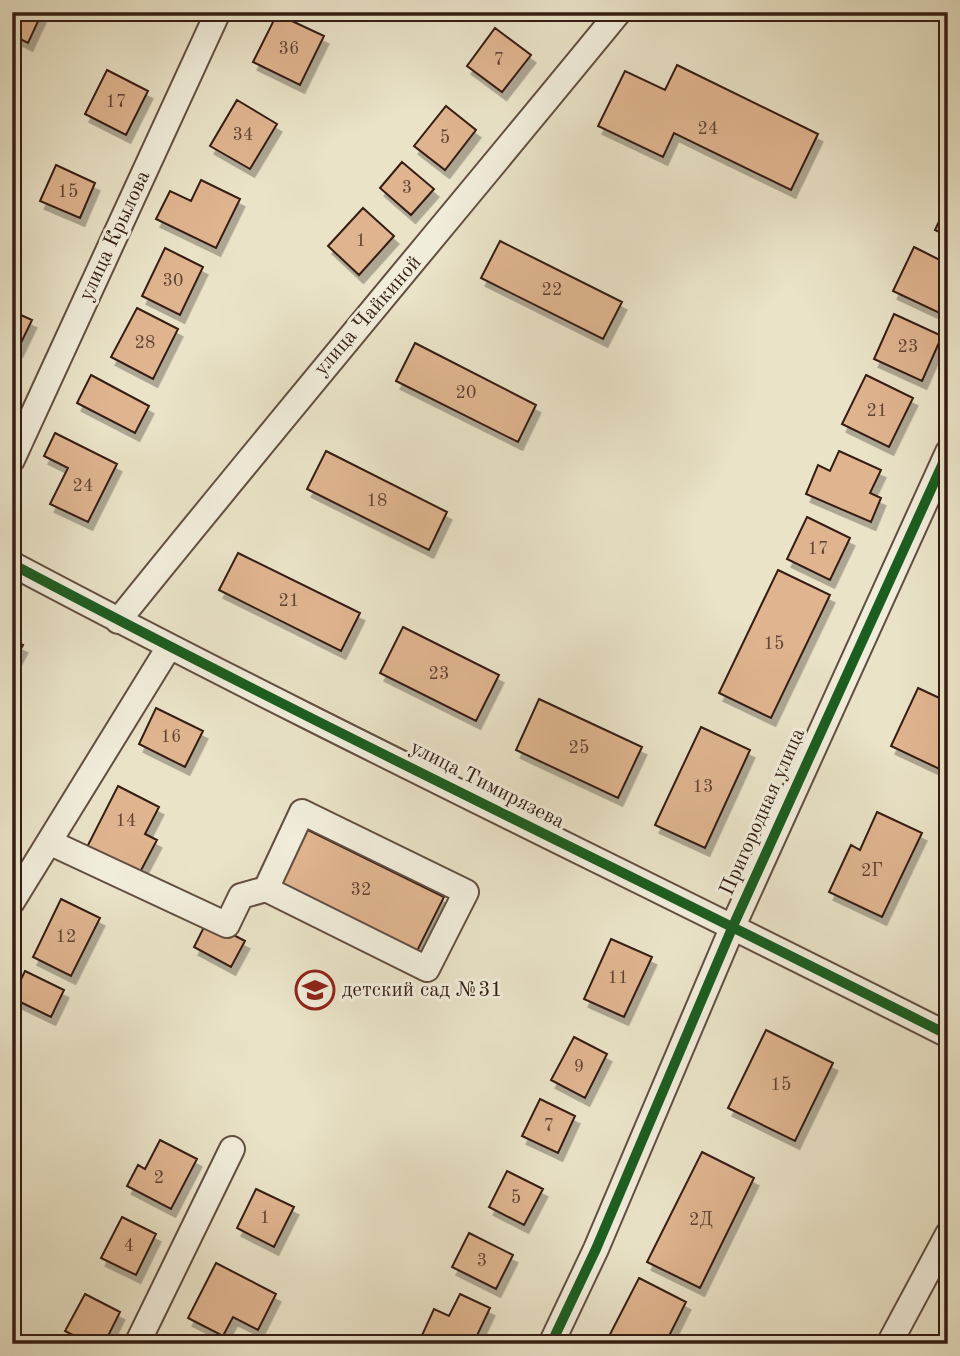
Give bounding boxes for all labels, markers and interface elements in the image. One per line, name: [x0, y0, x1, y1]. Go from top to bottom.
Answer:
house number: 36: [279, 40, 299, 58]
house number: 7: [494, 51, 504, 69]
house number: 17: [106, 93, 126, 111]
house number: 24: [698, 120, 718, 138]
house number: 34: [233, 126, 253, 144]
house number: 5: [440, 129, 450, 147]
street label: улица Крылова: [76, 168, 154, 304]
house number: 3: [402, 179, 412, 197]
house number: 15: [58, 183, 78, 201]
house number: 1: [356, 232, 366, 250]
street label: улица Чайкиной: [310, 252, 426, 380]
house number: 30: [163, 272, 183, 290]
house number: 22: [542, 281, 562, 299]
house number: 28: [135, 334, 155, 352]
house number: 23: [898, 338, 918, 356]
house number: 20: [456, 384, 476, 402]
house number: 21: [867, 402, 887, 420]
house number: 24: [73, 477, 93, 495]
house number: 18: [367, 492, 387, 510]
house number: 17: [808, 540, 828, 558]
house number: 21: [279, 592, 299, 610]
house number: 15: [764, 635, 784, 653]
house number: 23: [429, 665, 449, 683]
street label: Пригородная улица: [717, 725, 809, 899]
house number: 16: [161, 728, 181, 746]
street label: улица Тимирязева: [406, 737, 568, 833]
house number: 25: [569, 739, 589, 757]
house number: 13: [693, 778, 713, 796]
house number: 14: [116, 812, 136, 830]
house number: 2Г: [861, 862, 883, 880]
house number: 32: [351, 881, 371, 899]
house number: 12: [56, 928, 76, 946]
school or university icon: детский сад №31: [294, 969, 336, 1011]
house number: 11: [608, 969, 628, 987]
place label: детский сад №31: [342, 980, 503, 1001]
house number: 9: [574, 1058, 584, 1076]
house number: 15: [771, 1076, 791, 1094]
house number: 7: [544, 1117, 554, 1135]
house number: 2: [154, 1169, 164, 1187]
house number: 5: [511, 1189, 521, 1207]
house number: 1: [260, 1209, 270, 1227]
house number: 2Д: [689, 1211, 713, 1229]
house number: 4: [124, 1237, 134, 1255]
house number: 3: [477, 1252, 487, 1270]

